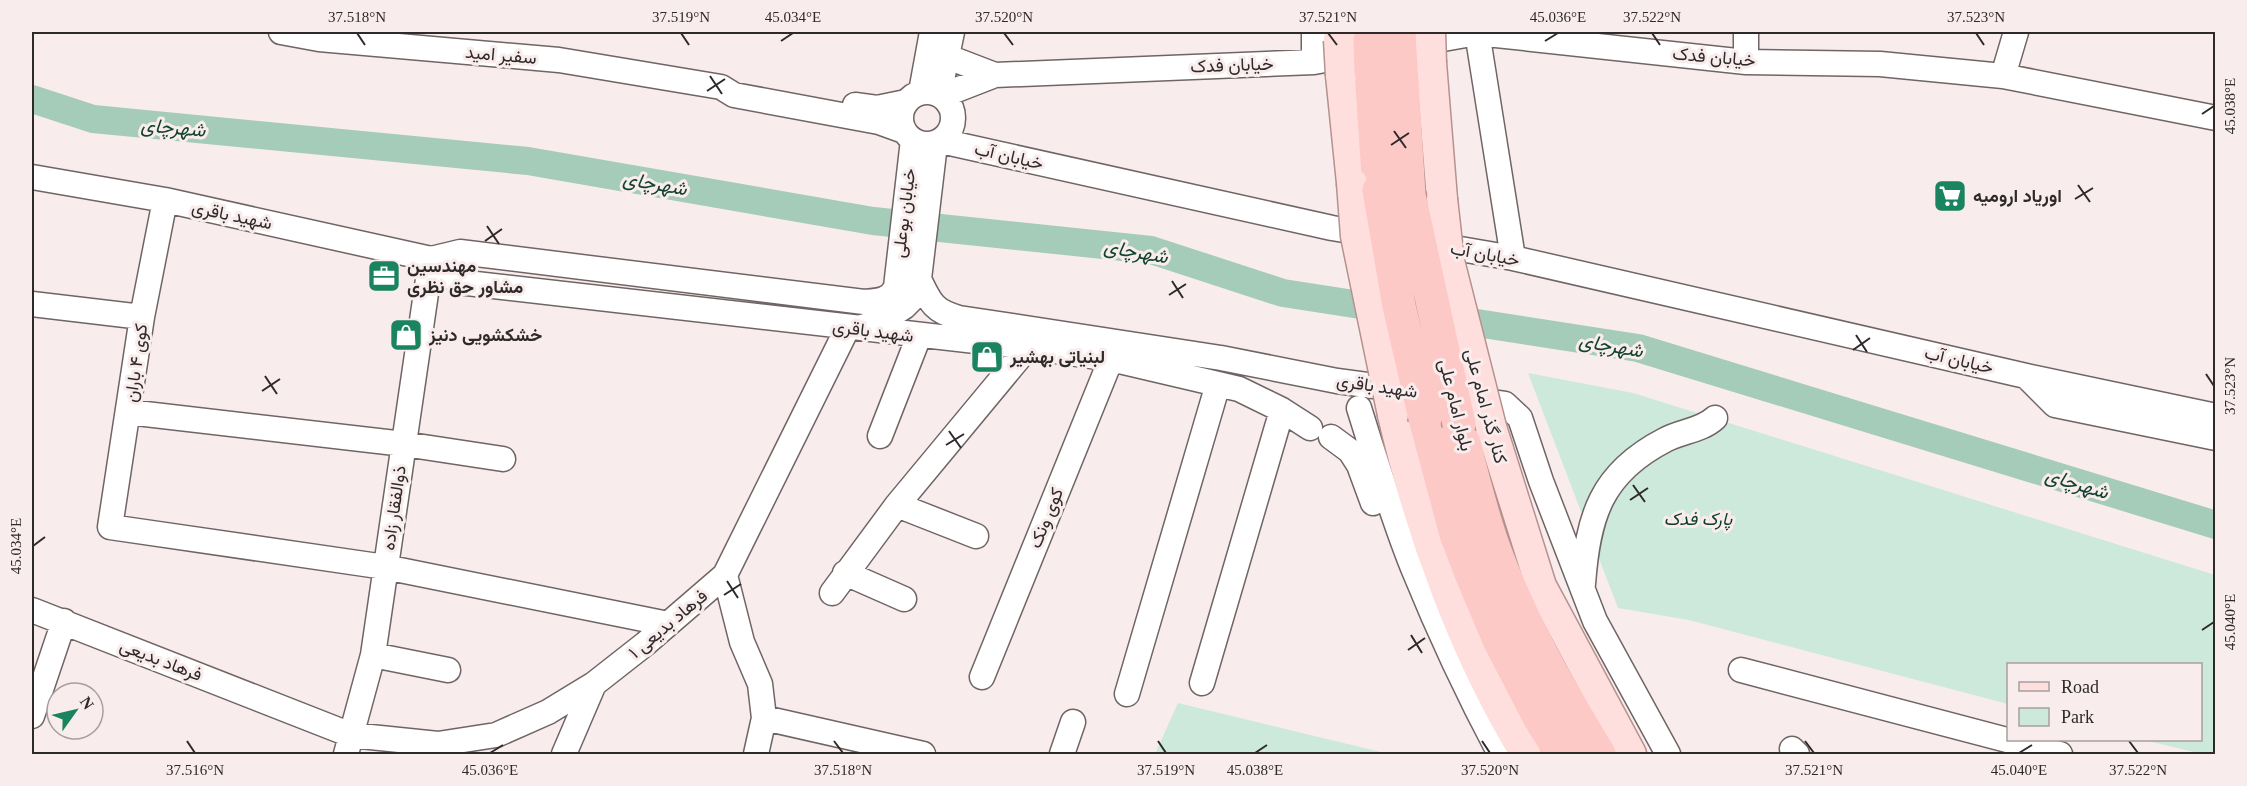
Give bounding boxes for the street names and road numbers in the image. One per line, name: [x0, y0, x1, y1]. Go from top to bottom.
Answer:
street label: سفیر امید: [464, 42, 538, 69]
street label: خیابان فدک: [1672, 43, 1756, 71]
street label: خیابان فدک: [1190, 54, 1274, 76]
street label: خیابان آب: [973, 138, 1045, 174]
street label: خیابان بوعلی: [889, 167, 920, 259]
street label: شهید باقری: [190, 197, 274, 234]
street label: خیابان آب: [1449, 238, 1521, 270]
street label: شهید باقری: [831, 316, 915, 347]
street label: کوی ۴ باران: [121, 322, 152, 404]
street label: خیابان آب: [1923, 342, 1995, 378]
street label: کنار گذر امام علی: [1459, 346, 1511, 466]
street label: بلوار امام علی: [1433, 357, 1477, 454]
street label: شهید باقری: [1335, 370, 1419, 403]
street label: ذوالفقار زاده: [378, 464, 411, 552]
street label: کوی ونک: [1025, 485, 1068, 551]
street label: فرهاد بدیعی ۱: [625, 585, 712, 663]
street label: فرهاد بدیعی: [117, 635, 205, 686]

